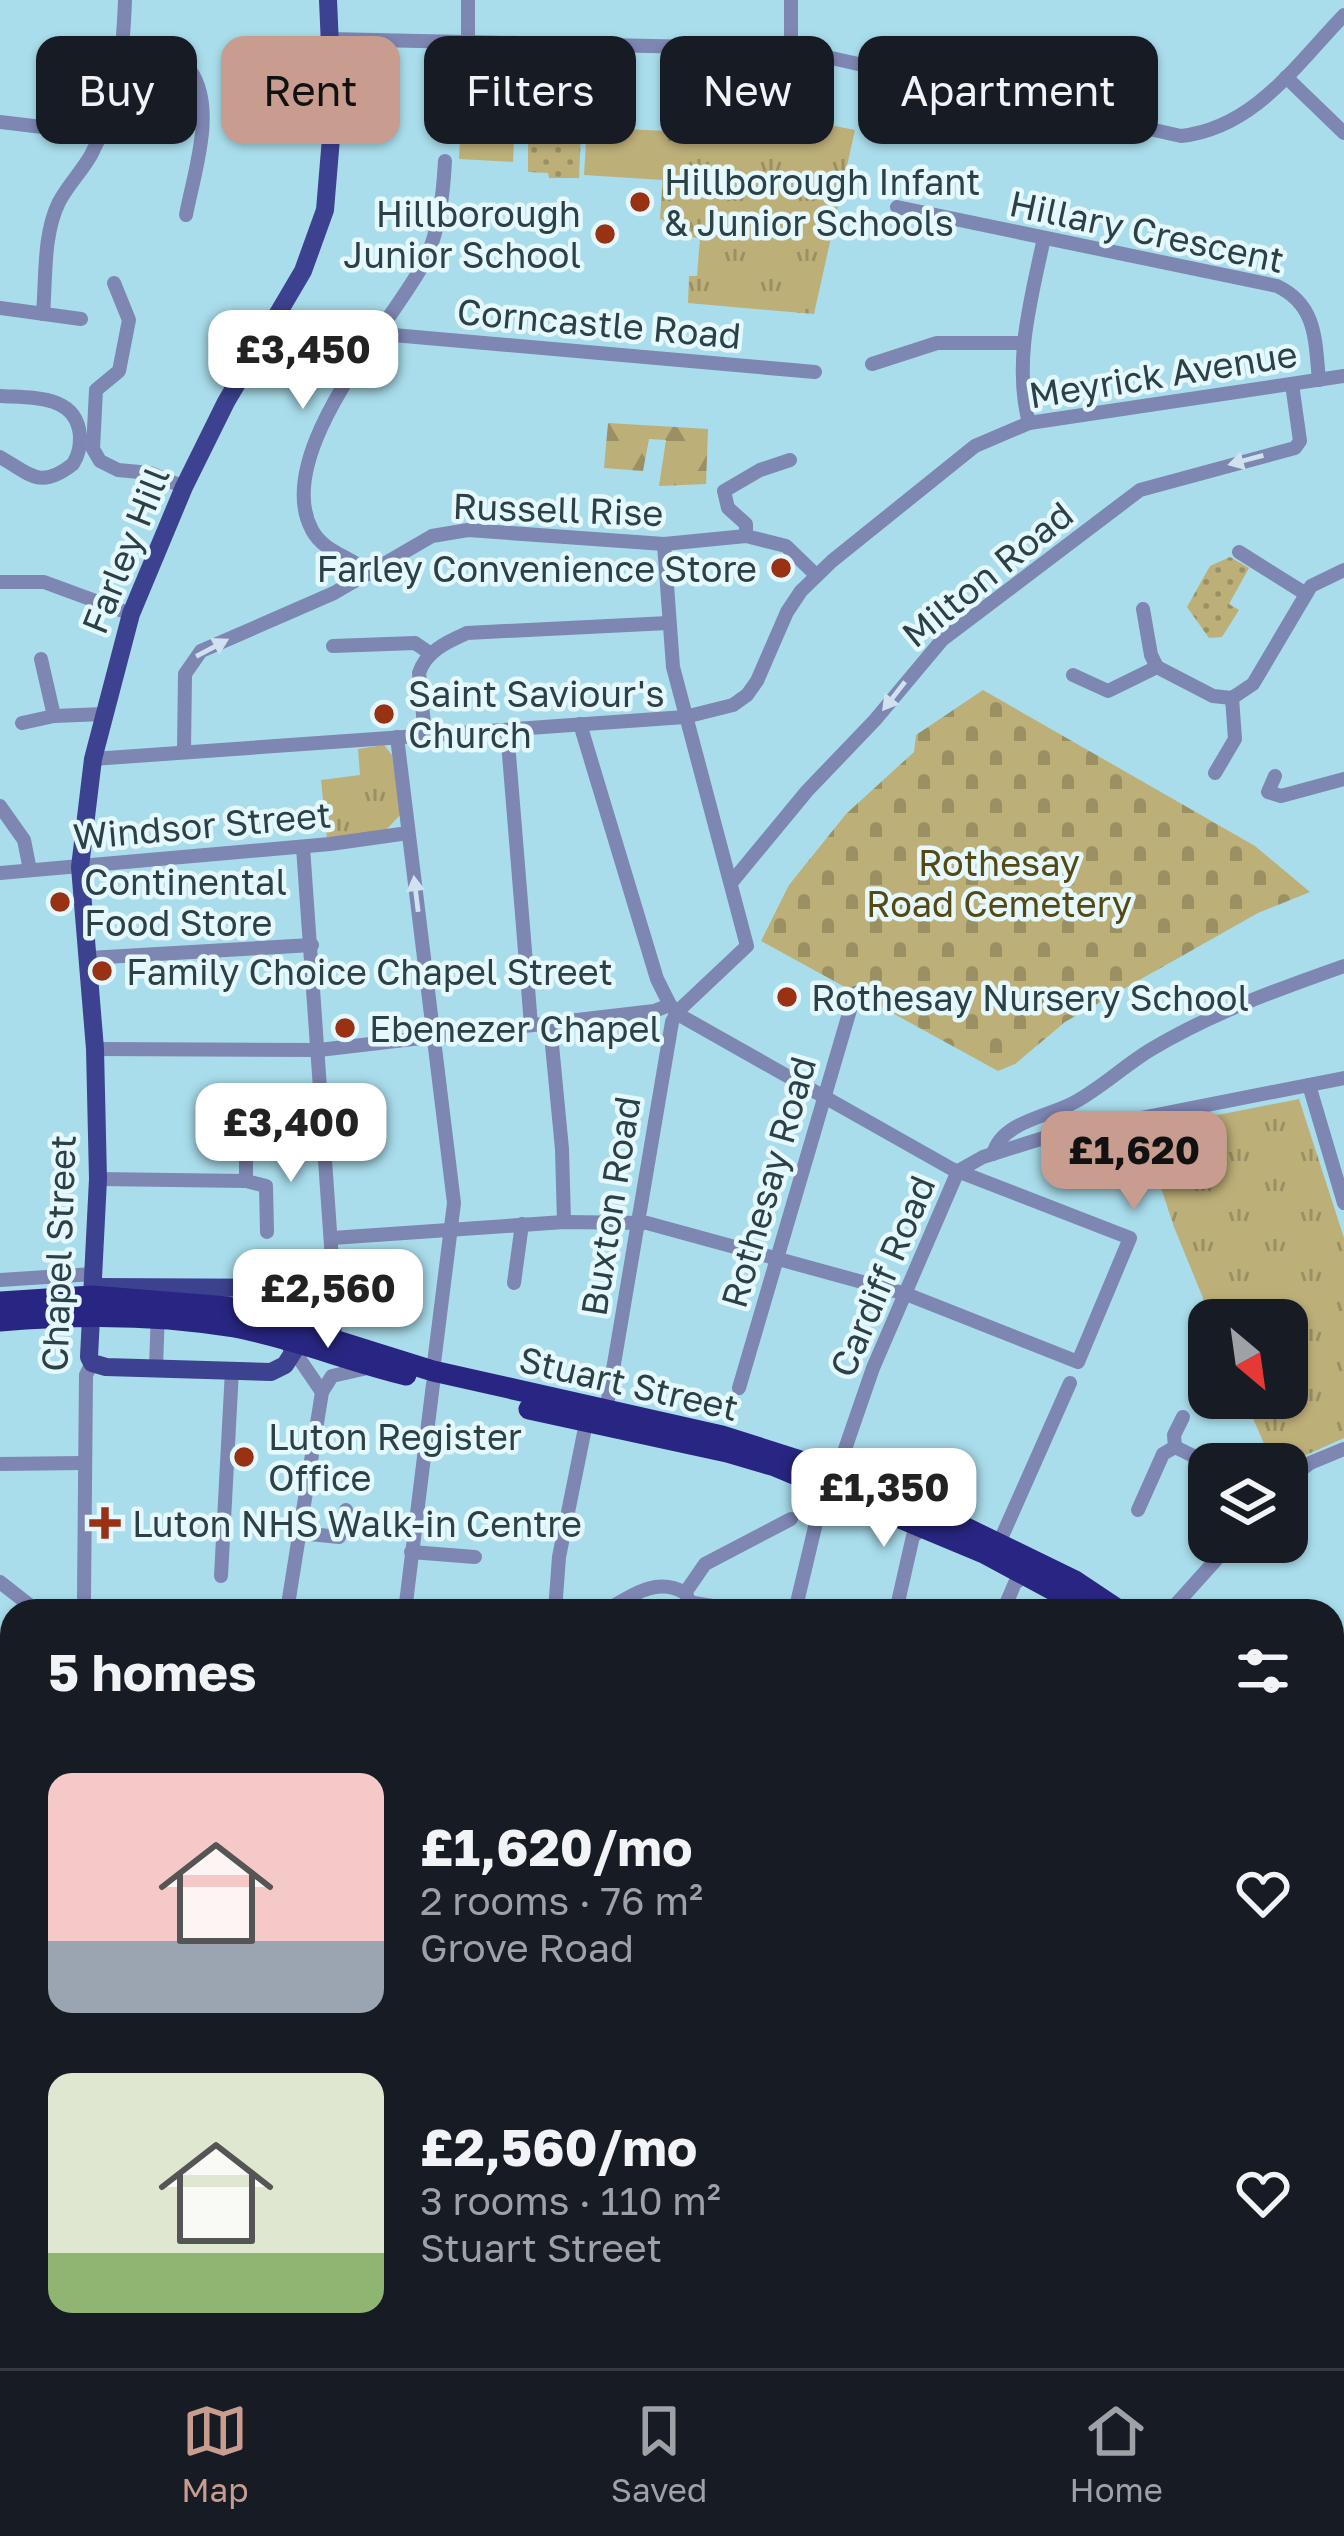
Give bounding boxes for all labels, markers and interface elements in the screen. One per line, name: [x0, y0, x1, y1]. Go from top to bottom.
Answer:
chip: Buy: [36, 36, 197, 144]
chip: Rent: [221, 36, 400, 144]
chip: Filters: [424, 36, 636, 144]
chip: New: [660, 36, 834, 144]
chip: Apartment: [858, 36, 1158, 144]
place label: Hillborough Infant & Junior Schools: [664, 160, 981, 244]
street label: Hillary Crescent: [1006, 181, 1288, 281]
marker: Hillborough Infant & Junior Schools: [627, 189, 653, 215]
place label: Hillborough Junior School: [343, 192, 581, 276]
marker: Hillborough Junior School: [592, 221, 618, 247]
street label: Corncastle Road: [455, 289, 743, 357]
pin: £3,450: [205, 310, 401, 412]
text: £3,450: [235, 325, 371, 372]
street label: Meyrick Avenue: [1026, 332, 1300, 416]
one-way arrow: [1227, 452, 1264, 471]
street label: Farley Hill: [72, 461, 178, 639]
street label: Russell Rise: [452, 484, 664, 534]
street label: Milton Road: [893, 492, 1081, 656]
place label: Farley Convenience Store: [316, 547, 757, 590]
marker: Farley Convenience Store: [768, 555, 794, 581]
one-way arrow: [195, 638, 230, 659]
place label: Saint Saviour's Church: [408, 672, 665, 756]
one-way arrow: [882, 680, 907, 712]
marker: Saint Saviour's Church: [371, 701, 397, 727]
street label: Windsor Street: [71, 792, 333, 858]
park label: Rothesay Road Cemetery: [866, 841, 1132, 925]
place label: Continental Food Store: [84, 860, 287, 944]
one-way arrow: [406, 875, 425, 912]
marker: Continental Food Store: [47, 889, 73, 915]
place label: Family Choice Chapel Street: [126, 950, 613, 993]
marker: Family Choice Chapel Street: [89, 958, 115, 984]
place label: Rothesay Nursery School: [811, 976, 1249, 1019]
marker: Rothesay Nursery School: [774, 984, 800, 1010]
place label: Ebenezer Chapel: [369, 1007, 661, 1050]
marker: Ebenezer Chapel: [332, 1015, 358, 1041]
street label: Rothesay Road: [712, 1051, 824, 1313]
pin: £3,400: [193, 1083, 389, 1185]
street label: Buxton Road: [571, 1093, 649, 1319]
text: £3,400: [222, 1098, 360, 1145]
pin: £1,620: [1036, 1111, 1232, 1213]
text: £1,620: [1068, 1126, 1200, 1173]
street label: Chapel Street: [32, 1134, 84, 1372]
street label: Cardiff Road: [820, 1169, 944, 1383]
pin: £2,560: [230, 1249, 426, 1351]
text: £2,560: [260, 1264, 396, 1311]
north arrow: [1188, 1299, 1308, 1419]
map controls: [1188, 1299, 1308, 1563]
street label: Stuart Street: [515, 1337, 743, 1429]
place label: Luton Register Office: [268, 1415, 522, 1499]
button: layers: [1188, 1443, 1308, 1563]
marker: Luton Register Office: [231, 1444, 257, 1470]
pin: £1,350: [786, 1448, 982, 1550]
text: £1,350: [818, 1463, 950, 1510]
place label: Luton NHS Walk-in Centre: [132, 1502, 582, 1545]
marker: Luton NHS Walk-in Centre: [89, 1507, 121, 1539]
icon: filters: [1230, 1638, 1296, 1704]
text: 5 homes: [48, 1641, 257, 1702]
text: £1,620/mo: [420, 1816, 693, 1877]
icon: home: [144, 1821, 288, 1965]
icon: heart: [1230, 1860, 1296, 1926]
text: 2 rooms · 76 m²: [420, 1877, 703, 1924]
text: Grove Road: [420, 1924, 634, 1971]
text: £2,560/mo: [420, 2116, 697, 2177]
icon: home: [144, 2121, 288, 2265]
icon: heart: [1230, 2160, 1296, 2226]
text: 3 rooms · 110 m²: [420, 2177, 721, 2224]
text: Stuart Street: [420, 2224, 662, 2271]
tab: Map: [181, 2398, 249, 2509]
tab: Saved: [611, 2398, 707, 2509]
tab: Home: [1070, 2398, 1163, 2509]

